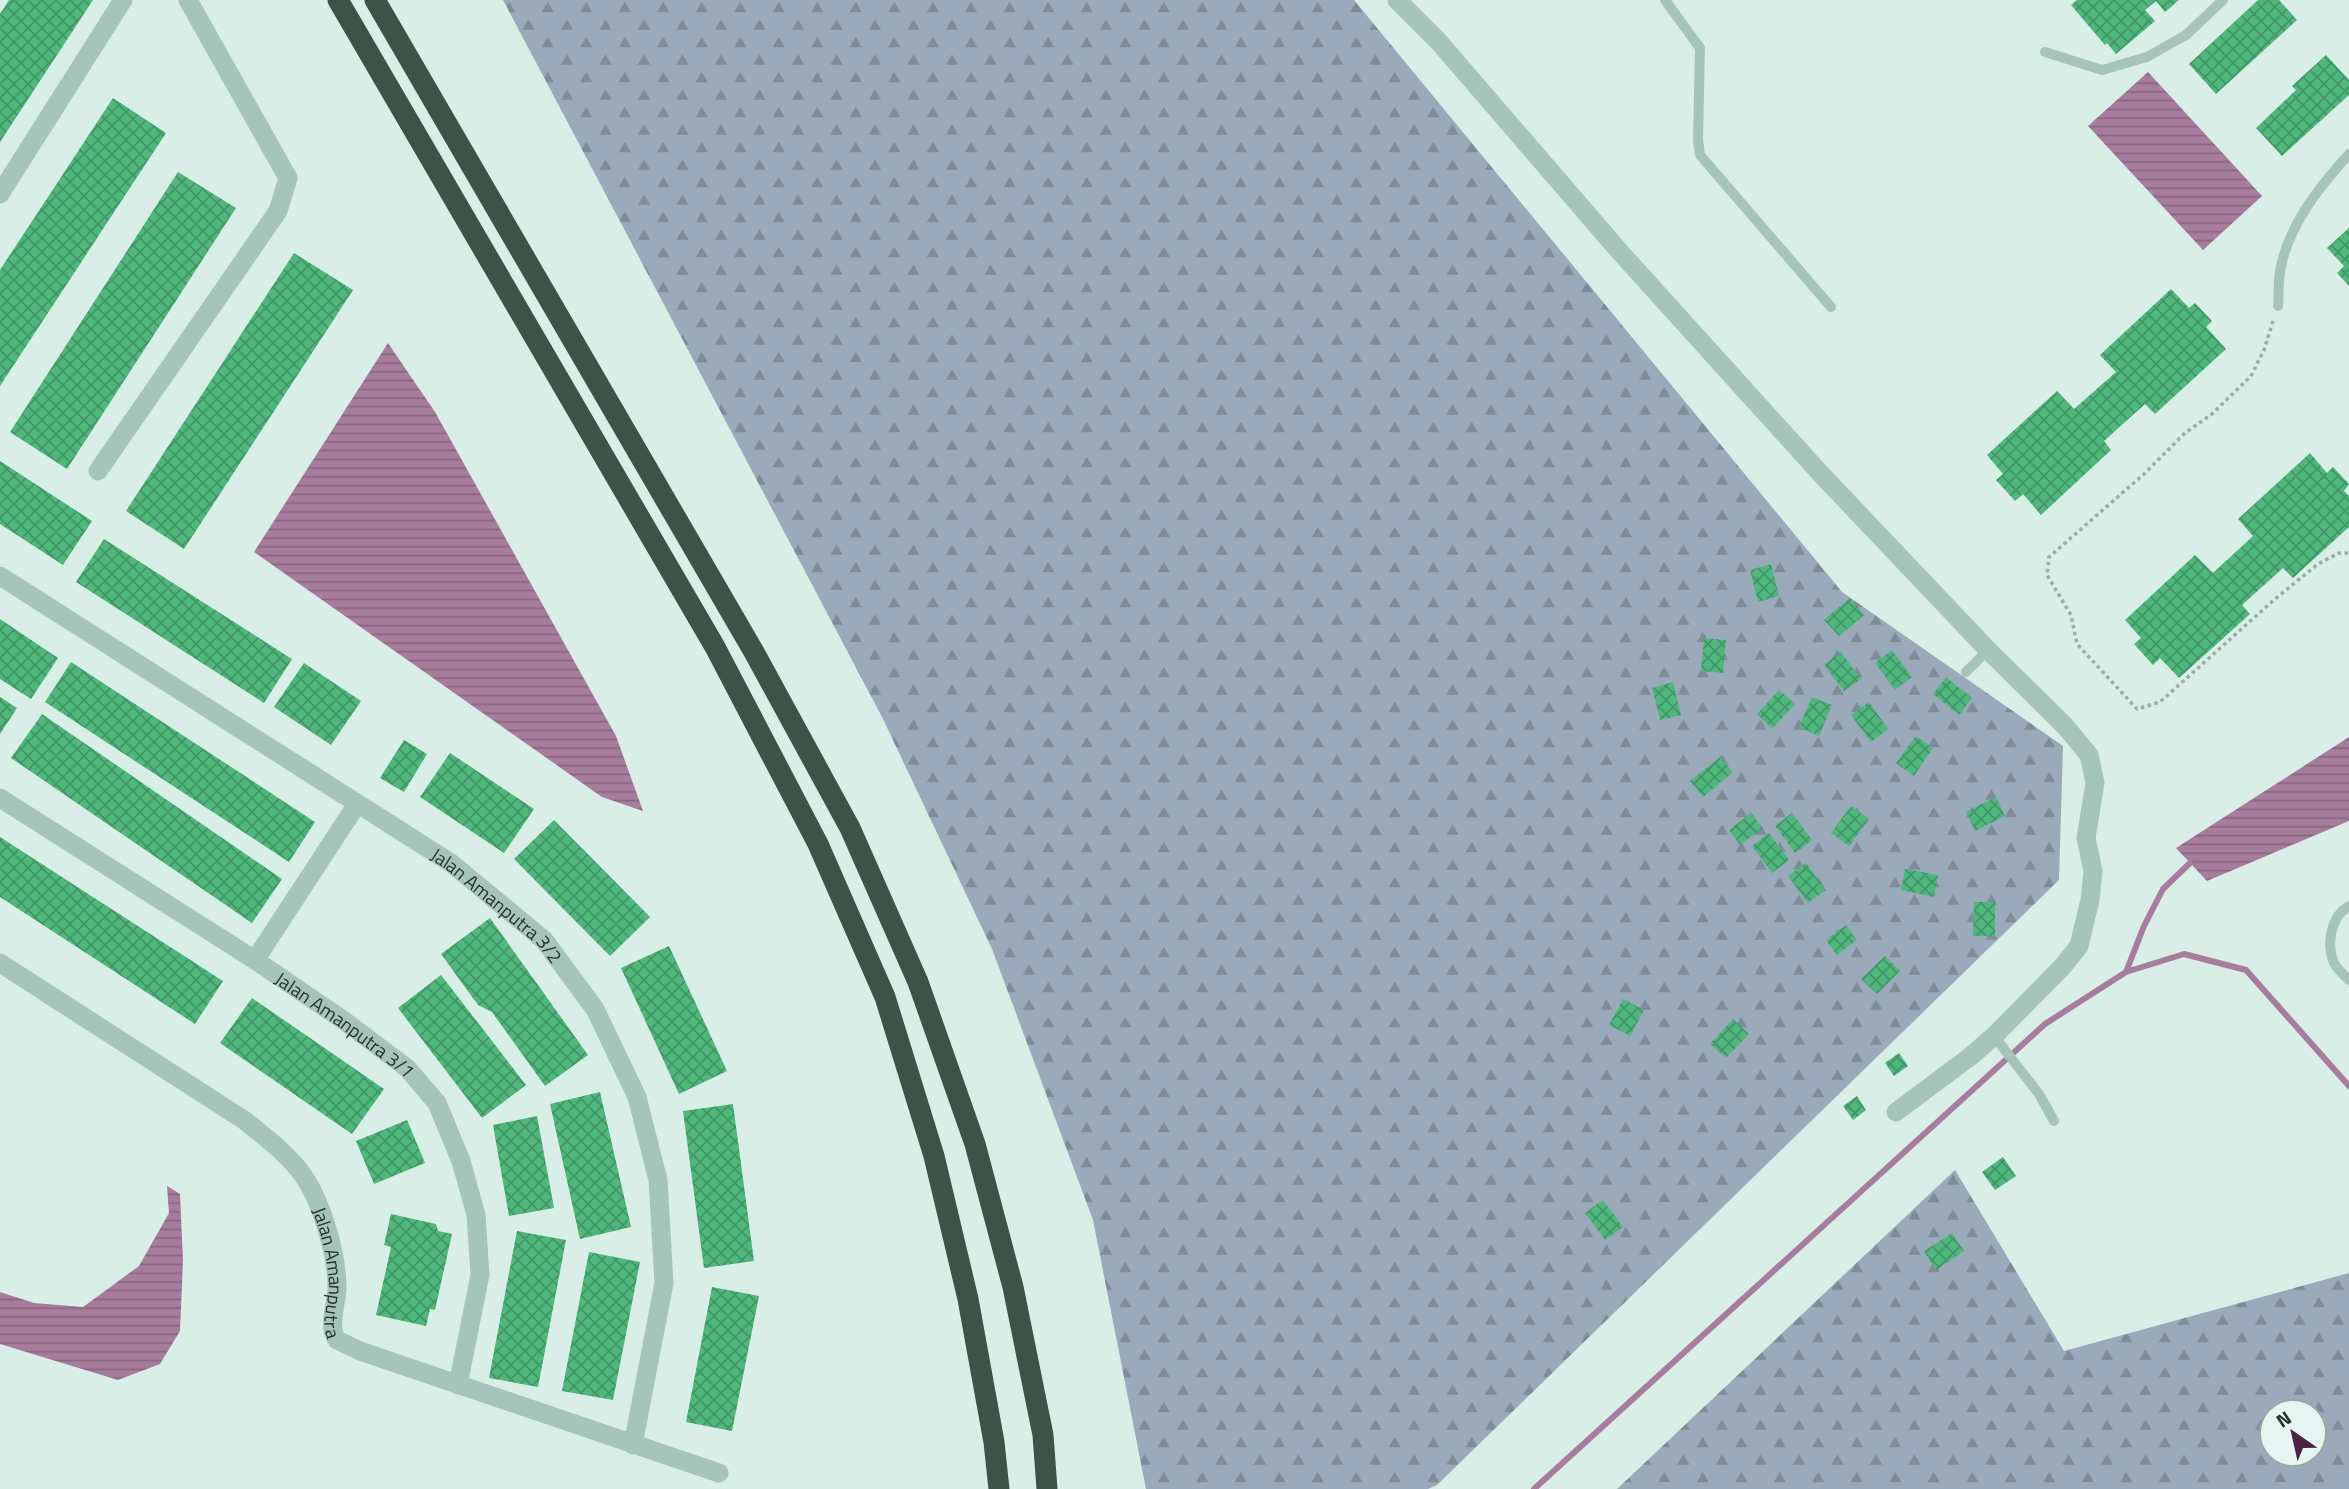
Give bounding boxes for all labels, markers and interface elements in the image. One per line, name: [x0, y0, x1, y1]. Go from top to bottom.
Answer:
street label: Jalan Amanputra 3/2: [426, 840, 570, 969]
street label: Jalan Amanputra 3/1: [270, 964, 423, 1083]
street label: Jalan Amanputra: [306, 1202, 352, 1342]
north arrow: [2258, 1398, 2328, 1468]
text: N: [2270, 1403, 2297, 1434]

